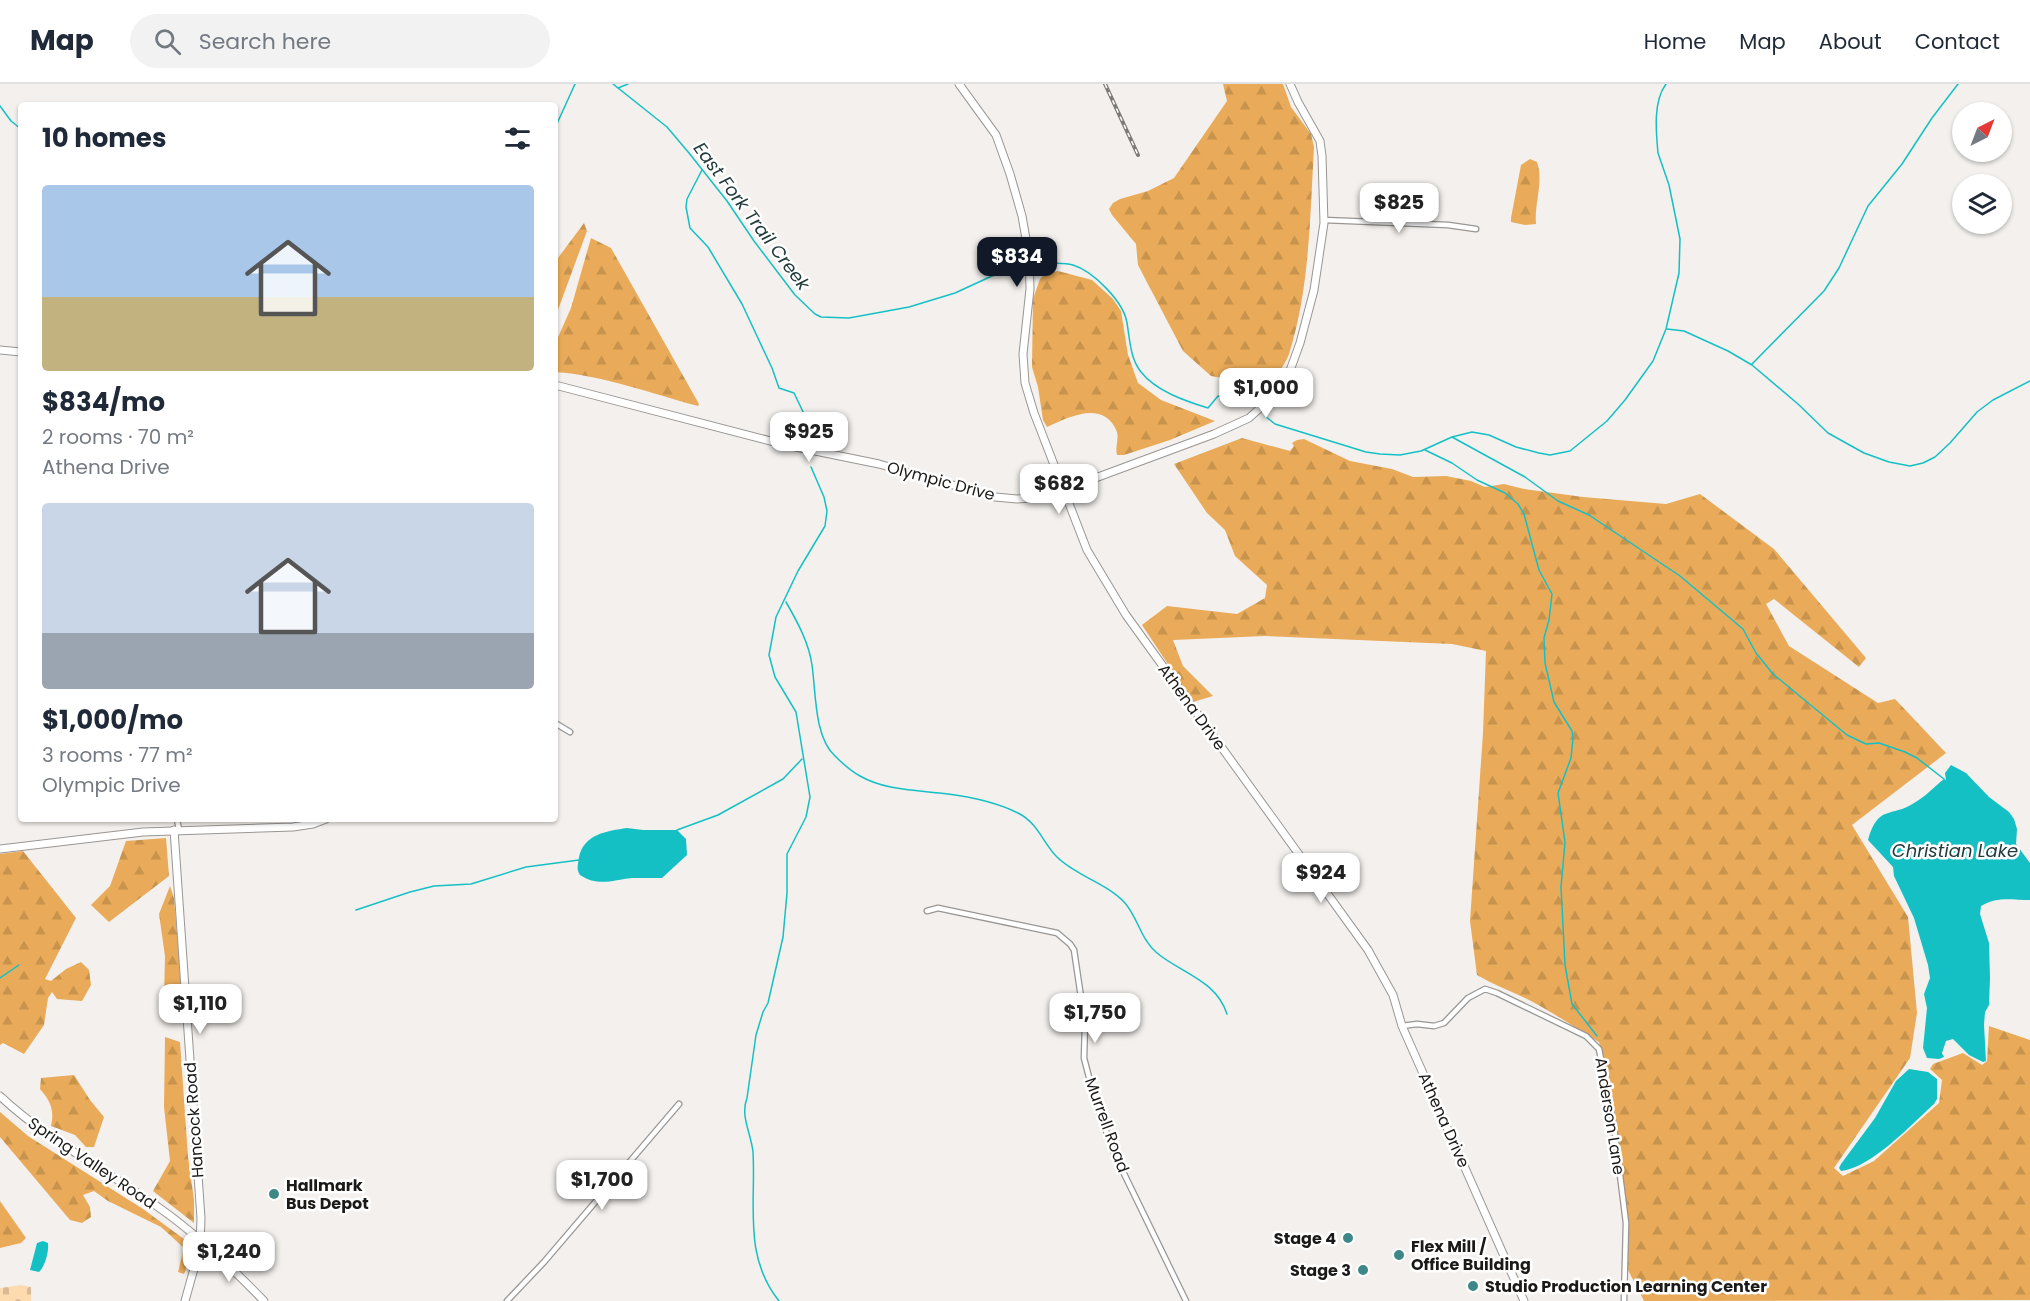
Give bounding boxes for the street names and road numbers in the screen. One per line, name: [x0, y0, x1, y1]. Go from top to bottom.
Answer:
street label: Olympic Drive: [884, 456, 998, 506]
street label: Athena Drive: [1153, 659, 1231, 755]
street label: Anderson Lane: [1589, 1056, 1631, 1177]
street label: Hancock Road: [178, 1061, 210, 1179]
street label: Athena Drive: [1413, 1069, 1475, 1171]
street label: Murrell Road: [1079, 1074, 1135, 1176]
street label: Spring Valley Road: [23, 1112, 161, 1214]

